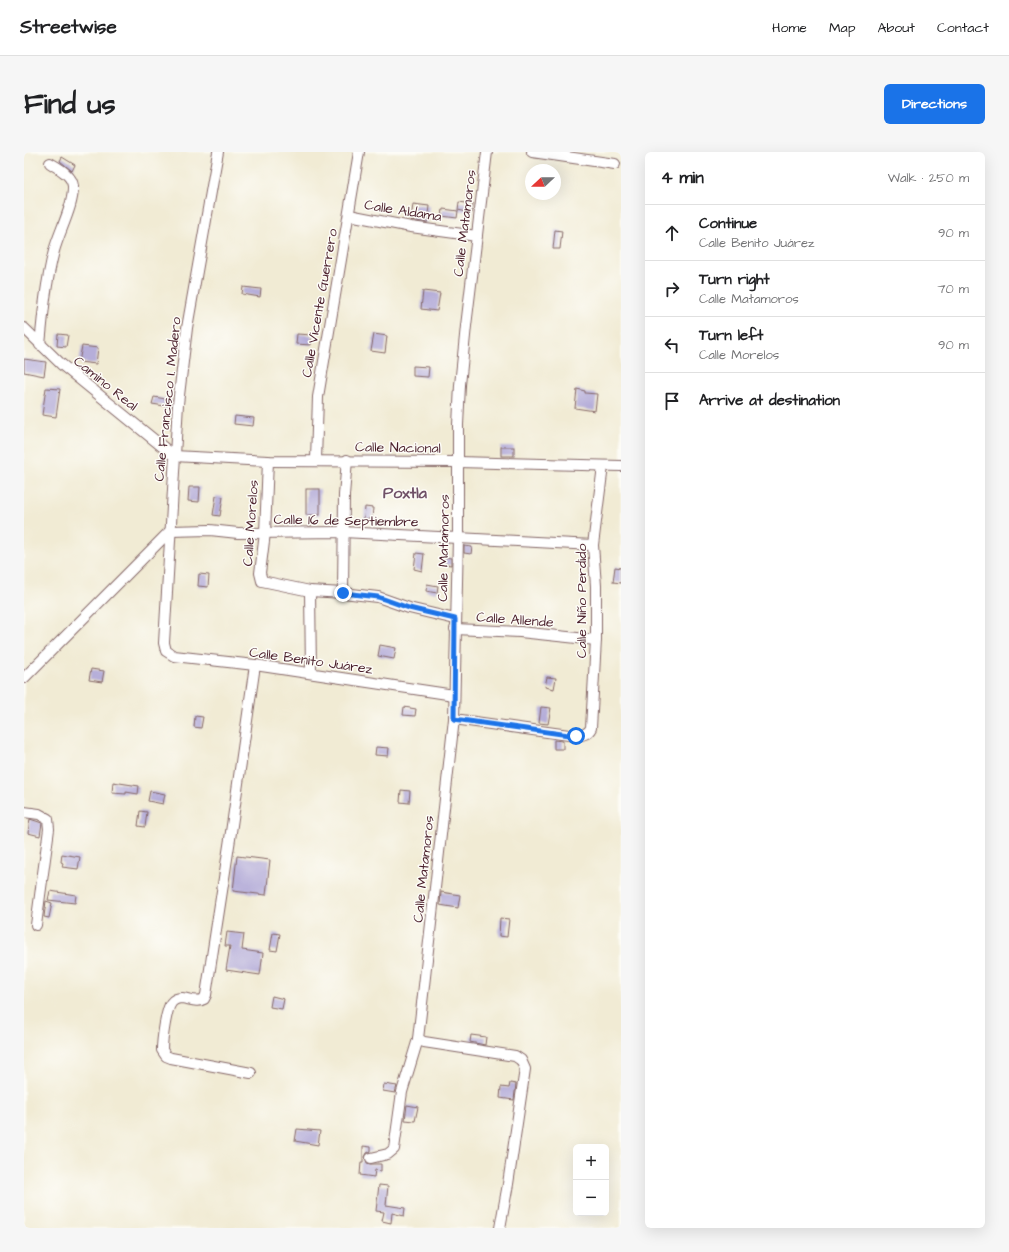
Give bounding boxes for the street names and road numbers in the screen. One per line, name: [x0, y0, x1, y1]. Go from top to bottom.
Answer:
street label: Calle Matamoros: [449, 169, 481, 278]
street label: Calle Aldama: [363, 195, 443, 227]
street label: Calle Vicente Guerrero: [297, 227, 343, 379]
street label: Calle Francisco I. Madero: [149, 316, 187, 482]
street label: Camino Real: [69, 352, 142, 416]
street label: Calle Nacional: [355, 437, 441, 459]
street label: Calle Morelos: [238, 479, 264, 567]
street label: Calle Matamoros: [433, 494, 455, 602]
street label: Calle 16 de Septiembre: [273, 510, 419, 532]
street label: Calle Niño Perdido: [572, 544, 592, 658]
street label: Calle Allende: [476, 607, 555, 633]
street label: Calle Benito Juárez: [248, 642, 374, 680]
street label: Calle Matamoros: [408, 815, 440, 924]

